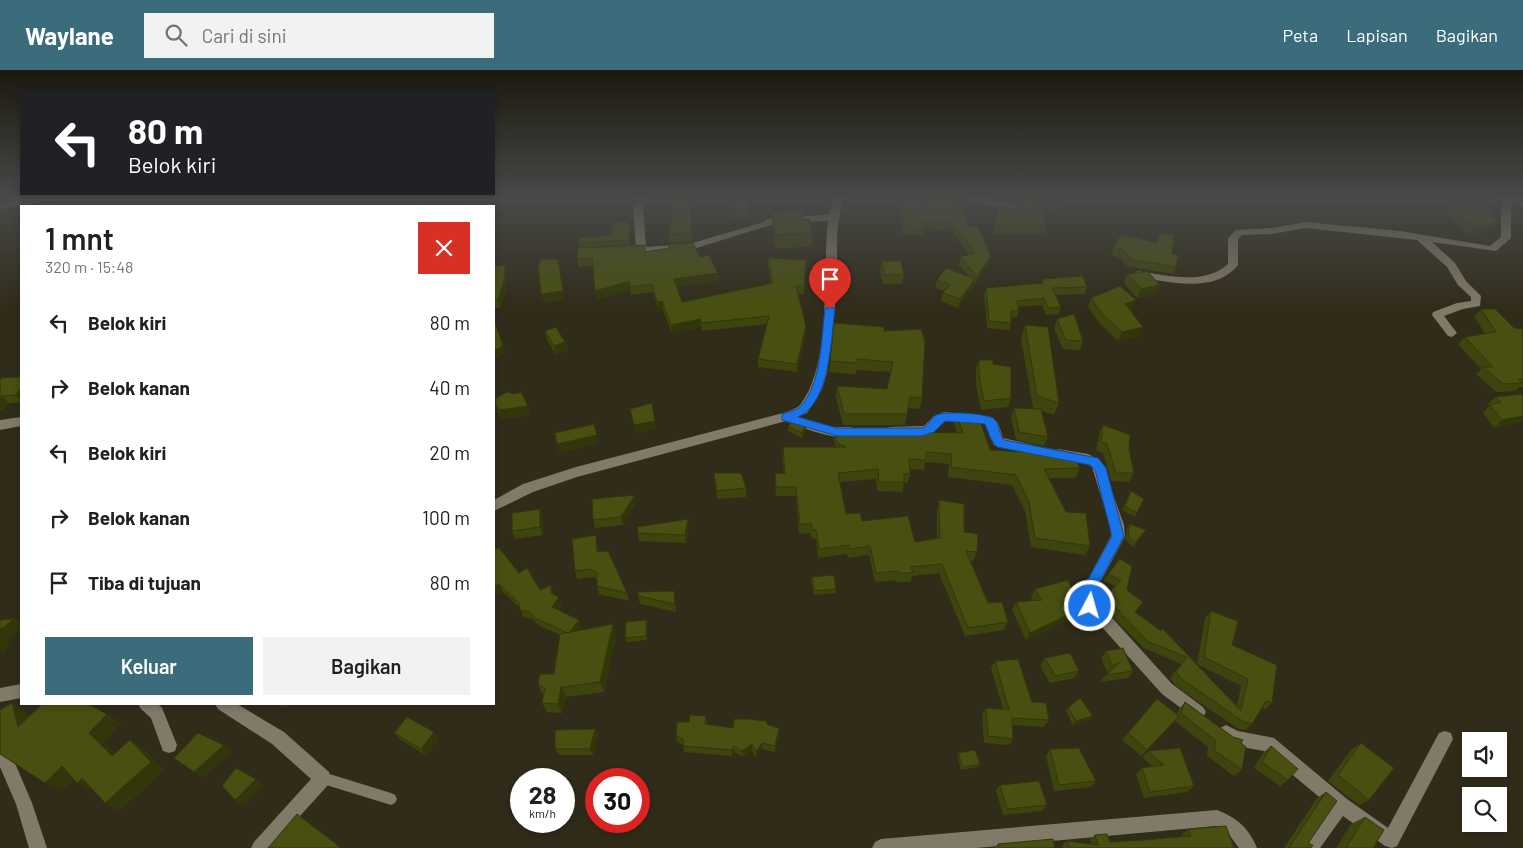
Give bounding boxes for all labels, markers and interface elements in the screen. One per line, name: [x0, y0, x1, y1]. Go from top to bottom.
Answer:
search box: [144, 13, 494, 58]
text: Waylane: [25, 21, 114, 50]
icon: search: [162, 21, 190, 49]
text: Cari di sini: [202, 24, 287, 47]
text: Peta: [1283, 24, 1318, 46]
text: Lapisan: [1346, 24, 1408, 46]
text: Bagikan: [1436, 24, 1498, 46]
text: 80 m: [128, 109, 203, 151]
icon: left: [45, 110, 110, 175]
text: Belok kiri: [128, 151, 216, 177]
text: 1 mnt: [45, 220, 114, 256]
button: close: [418, 222, 470, 274]
text: 320 m · 15:48: [45, 257, 133, 276]
pin: [809, 258, 851, 309]
icon: arrive: [816, 265, 844, 293]
icon: left: [45, 309, 73, 337]
text: Belok kiri: [88, 311, 166, 334]
text: 80 m: [430, 311, 470, 334]
icon: right: [45, 374, 73, 402]
text: Belok kanan: [88, 376, 190, 399]
text: 40 m: [429, 376, 470, 399]
icon: left: [45, 439, 73, 467]
text: Belok kiri: [88, 441, 166, 464]
text: 20 m: [430, 441, 470, 464]
icon: right: [45, 504, 73, 532]
text: Belok kanan: [88, 506, 190, 529]
text: 100 m: [422, 506, 470, 529]
icon: arrive: [45, 569, 73, 597]
text: Tiba di tujuan: [88, 571, 201, 594]
text: 80 m: [430, 571, 470, 594]
position arrow: [1063, 579, 1115, 631]
button: Keluar: [45, 637, 253, 695]
button: Bagikan: [263, 637, 470, 695]
map controls: [1462, 732, 1507, 832]
button: sound: [1462, 732, 1507, 777]
speed limit sign: 30: [585, 768, 650, 833]
text: 28: [529, 779, 556, 809]
button: search: [1462, 787, 1507, 832]
text: km/h: [529, 806, 556, 820]

